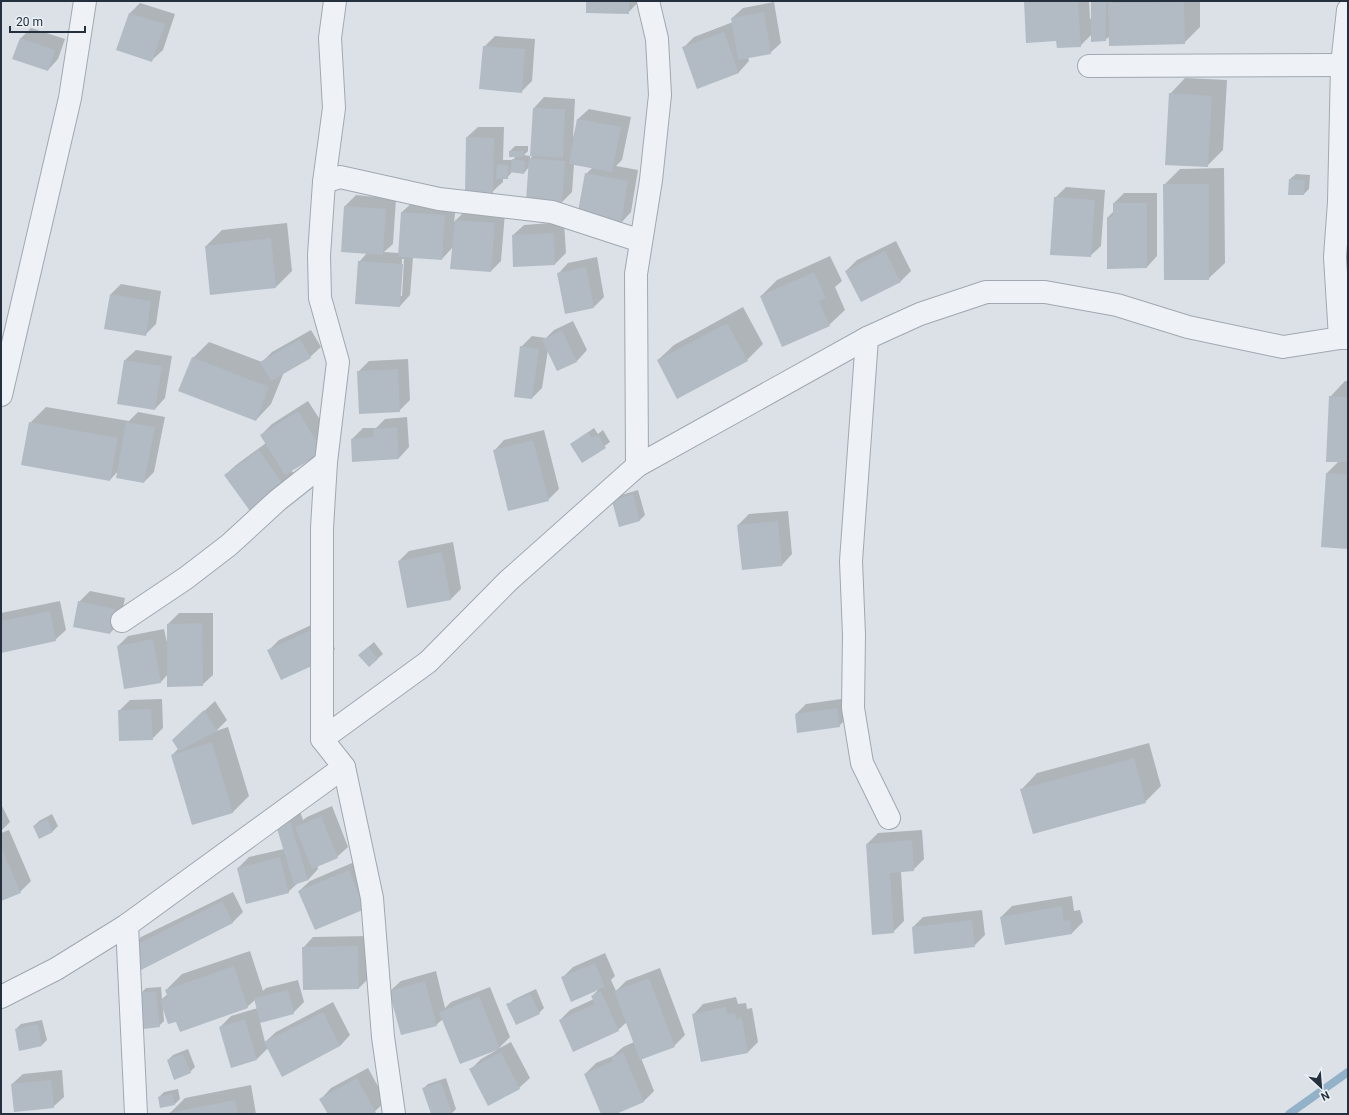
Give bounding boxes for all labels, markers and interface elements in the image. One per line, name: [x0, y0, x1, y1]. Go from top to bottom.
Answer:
scale bar: [10, 8, 85, 34]
text: 20 m: [16, 15, 43, 29]
north arrow: [1301, 1067, 1341, 1107]
text: N: [1319, 1088, 1332, 1103]

